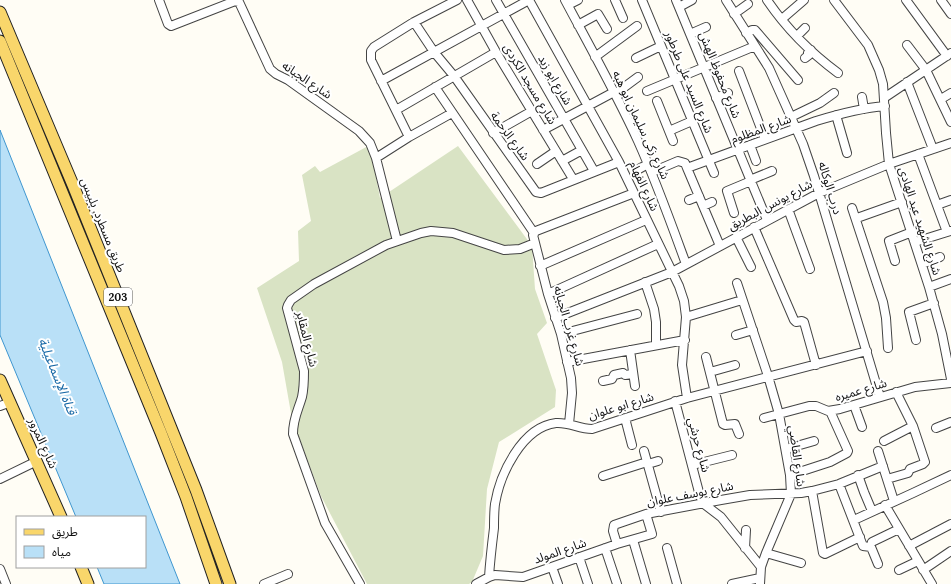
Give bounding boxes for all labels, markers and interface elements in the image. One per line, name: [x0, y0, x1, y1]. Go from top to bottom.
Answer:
street label: شارع السيد على طرطور: [660, 28, 717, 136]
street label: شارع محفوظ الهش: [694, 29, 745, 121]
street label: شارع مسجد الكردى: [499, 41, 560, 128]
street label: شارع ابو زيد: [533, 52, 576, 109]
street label: شارع الجبانه: [278, 57, 335, 103]
street label: شارع زكى سليمان ابو هبه: [608, 68, 673, 182]
street label: شارع الرحمة: [486, 108, 533, 164]
street label: شارع المظلوم: [729, 111, 794, 148]
street label: شارع الفهام: [624, 158, 663, 214]
street label: درب الوكاله: [815, 160, 846, 216]
street label: شارع الشهيد عبد الهادى: [894, 165, 945, 277]
street label: طريق مسطرد, بلبيس: [77, 175, 129, 275]
street label: شارع يونس البطريق: [725, 176, 816, 235]
street label: شارع غرب الجبانه: [549, 284, 588, 368]
road number: 203: [104, 288, 132, 306]
street label: شارع المقابر: [291, 309, 322, 369]
water label: قناة الإسماعيلية: [34, 335, 81, 418]
street label: شارع عميره: [833, 375, 889, 406]
street label: شارع ابو علوان: [586, 388, 656, 425]
street label: شارع المرور: [23, 414, 61, 471]
street label: شارع حرشي: [682, 416, 714, 475]
street label: شارع القاضي: [783, 424, 809, 488]
street label: شارع يوسف علوان: [645, 478, 735, 511]
legend: [16, 516, 146, 568]
text: طريق: [52, 524, 78, 540]
street label: شارع المولد: [532, 535, 589, 568]
text: مياه: [52, 544, 71, 559]

